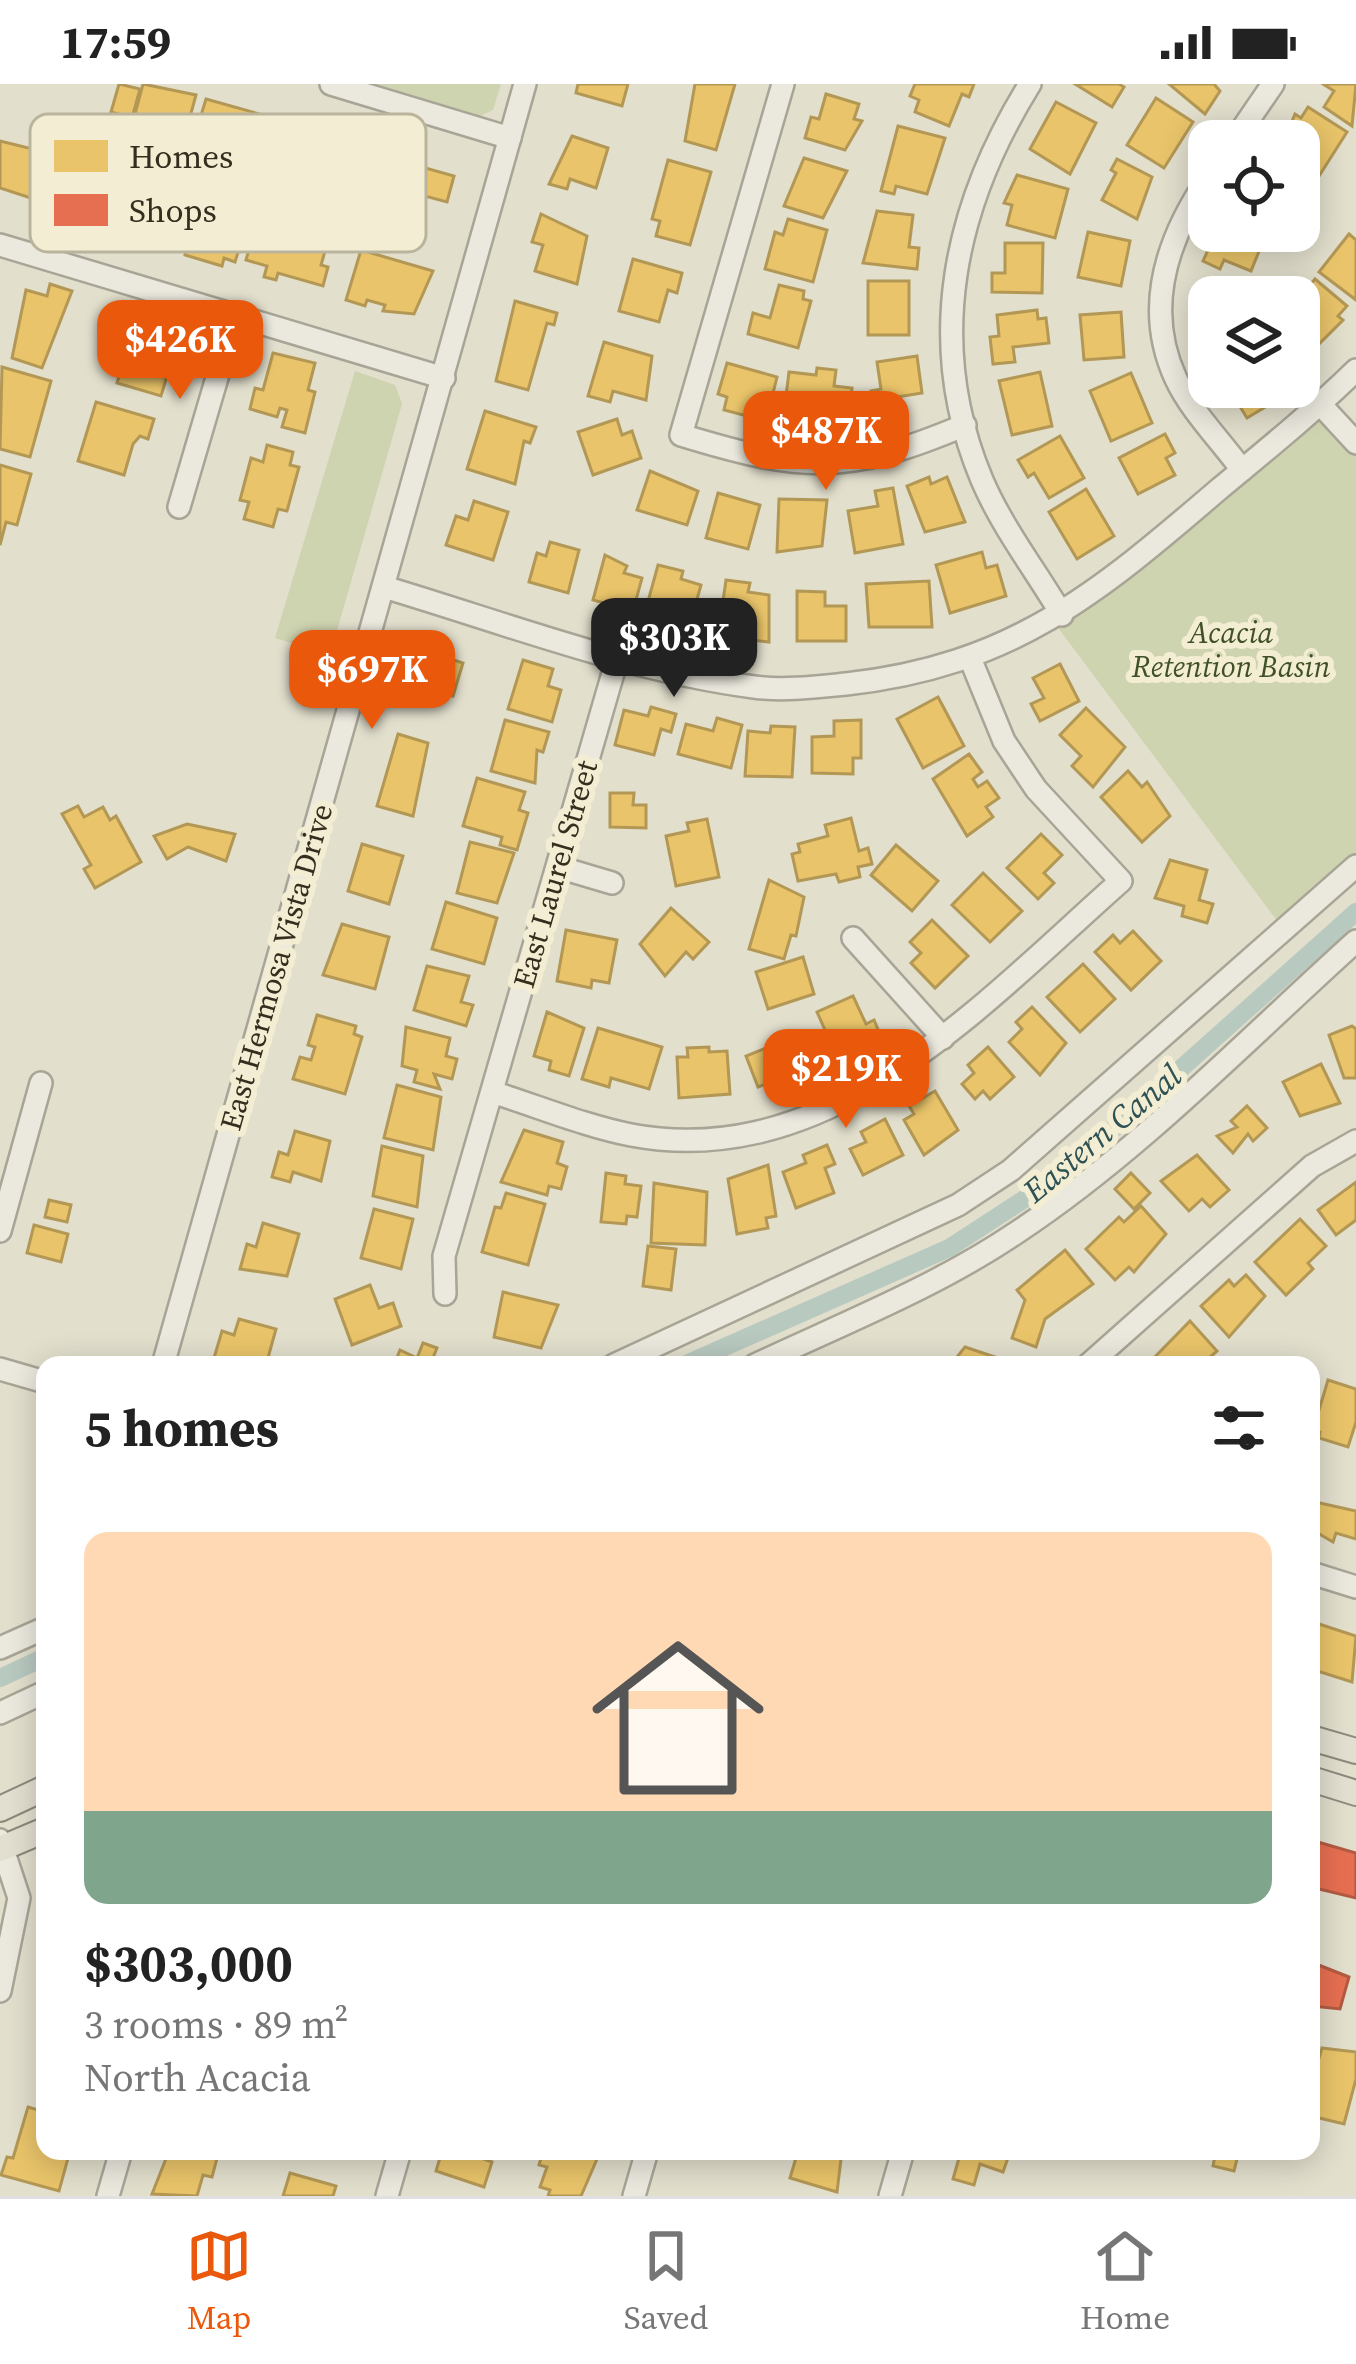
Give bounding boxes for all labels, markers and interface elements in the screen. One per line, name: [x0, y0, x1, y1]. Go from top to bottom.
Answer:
text: 17:59: [60, 11, 171, 73]
legend: [30, 114, 426, 252]
map controls: [1188, 120, 1320, 408]
button: locate: [1188, 120, 1320, 252]
text: Homes: [129, 134, 233, 179]
text: Shops: [129, 188, 217, 233]
button: layers: [1188, 276, 1320, 408]
pin: $426K: [96, 300, 264, 402]
text: $426K: [124, 312, 236, 365]
pin: $487K: [742, 391, 910, 493]
text: $487K: [770, 403, 882, 456]
pin: $303K: [590, 598, 758, 700]
text: $303K: [618, 610, 730, 663]
park label: Acacia Retention Basin: [1131, 612, 1330, 687]
pin: $697K: [288, 630, 456, 732]
text: $697K: [316, 642, 428, 695]
street label: East Laurel Street: [503, 755, 607, 992]
street label: East Hermosa Vista Drive: [210, 799, 342, 1135]
pin: $219K: [762, 1029, 930, 1131]
text: $219K: [790, 1041, 902, 1094]
water label: Eastern Canal: [1012, 1053, 1191, 1213]
text: 5 homes: [84, 1393, 279, 1463]
icon: filters: [1206, 1395, 1272, 1461]
icon: home: [570, 1610, 786, 1826]
text: $303,000: [84, 1928, 293, 1998]
text: 3 rooms · 89 m²: [84, 1998, 348, 2051]
text: North Acacia: [84, 2051, 311, 2104]
tab: Map: [186, 2223, 252, 2340]
tab: Saved: [624, 2223, 708, 2340]
tab: Home: [1080, 2223, 1170, 2340]

